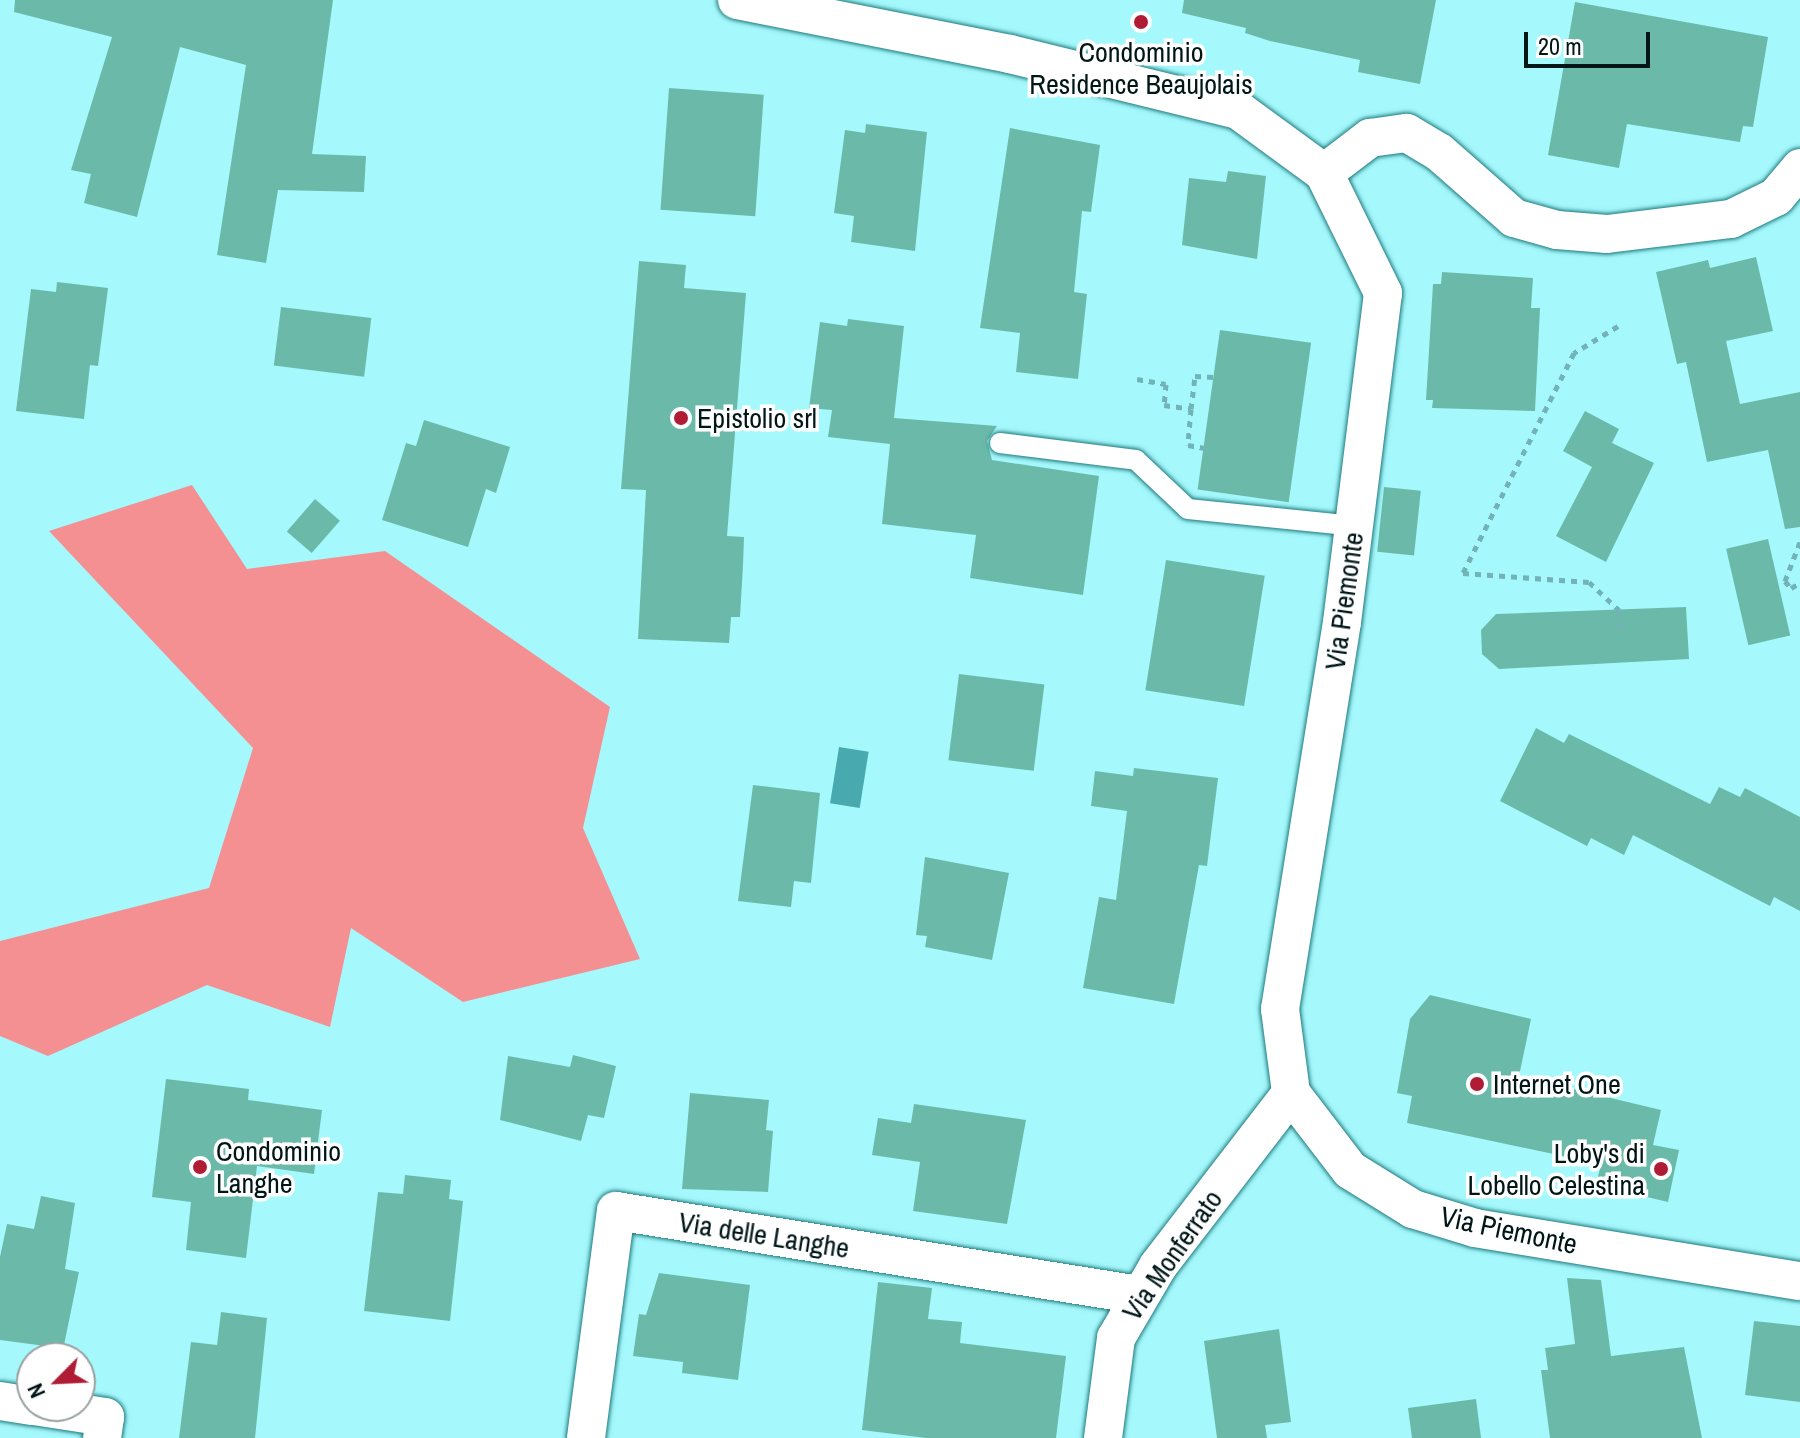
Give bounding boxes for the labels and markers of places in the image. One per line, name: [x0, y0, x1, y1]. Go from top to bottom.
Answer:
marker: Condominio Residence Beaujolais: [1132, 13, 1150, 31]
place label: Condominio Residence Beaujolais: [1029, 35, 1253, 101]
place label: Epistolio srl: [697, 401, 817, 435]
marker: Epistolio srl: [672, 409, 690, 427]
place label: Internet One: [1493, 1067, 1621, 1101]
marker: Internet One: [1468, 1075, 1486, 1093]
place label: Condominio Langhe: [216, 1134, 341, 1200]
place label: Loby's di Lobello Celestina: [1468, 1136, 1645, 1202]
marker: Condominio Langhe: [191, 1158, 209, 1176]
marker: Loby's di Lobello Celestina: [1652, 1160, 1670, 1178]

